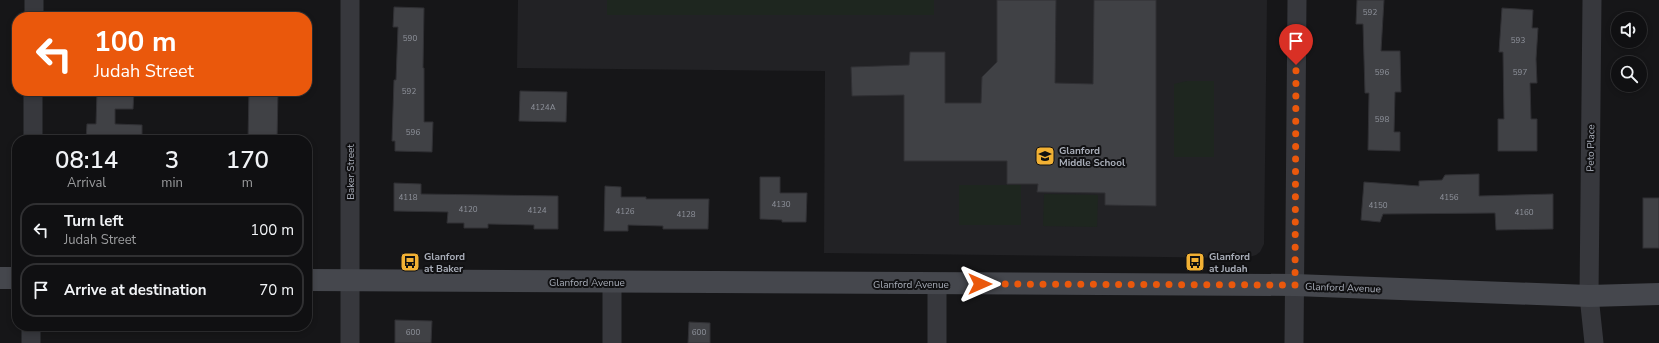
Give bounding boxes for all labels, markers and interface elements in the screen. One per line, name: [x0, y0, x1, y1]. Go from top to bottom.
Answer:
house number: 592: [1363, 7, 1377, 18]
map controls: [1611, 12, 1647, 92]
button: sound: [1611, 12, 1647, 48]
text: 100 m: [94, 23, 177, 61]
pin: [1279, 24, 1313, 65]
icon: left: [28, 28, 80, 80]
icon: arrive: [1285, 30, 1307, 52]
house number: 590: [403, 33, 417, 44]
house number: 593: [1511, 35, 1525, 46]
button: search: [1611, 56, 1647, 92]
text: Judah Street: [94, 59, 194, 83]
house number: 596: [1375, 67, 1389, 78]
house number: 597: [1513, 67, 1527, 78]
house number: 592: [402, 86, 416, 97]
house number: 4124A: [530, 102, 556, 113]
house number: 598: [1375, 114, 1389, 125]
street label: Peto Place: [1584, 124, 1598, 172]
house number: 596: [406, 127, 420, 138]
text: 08:14: [55, 144, 118, 176]
text: 3: [165, 144, 179, 176]
text: 170: [226, 144, 269, 176]
street label: Baker Street: [344, 144, 358, 200]
place label: Glanford Middle School: [1059, 144, 1126, 170]
school or university icon: Glanford Middle School: [1034, 145, 1056, 167]
text: Arrival: [67, 174, 106, 192]
text: min: [161, 174, 183, 192]
text: m: [242, 174, 253, 192]
house number: 4118: [398, 192, 418, 203]
house number: 4156: [1439, 192, 1459, 203]
house number: 4130: [771, 199, 791, 210]
house number: 4150: [1368, 200, 1388, 211]
house number: 4120: [458, 204, 478, 215]
house number: 4124: [527, 205, 547, 216]
house number: 4126: [615, 206, 635, 217]
house number: 4160: [1514, 207, 1534, 218]
house number: 4128: [676, 209, 696, 220]
text: Turn left: [64, 211, 123, 231]
icon: left: [30, 219, 52, 241]
text: 100 m: [250, 220, 294, 240]
text: Judah Street: [64, 231, 136, 249]
place label: Glanford at Baker: [424, 250, 465, 276]
place label: Glanford at Judah: [1209, 250, 1250, 276]
bus stop icon: Glanford at Baker: [399, 251, 421, 273]
bus stop icon: Glanford at Judah: [1184, 251, 1206, 273]
position arrow: [959, 263, 1001, 305]
street label: Glanford Avenue: [549, 276, 625, 290]
street label: Glanford Avenue: [873, 278, 949, 292]
icon: arrive: [30, 279, 52, 301]
text: Arrive at destination: [64, 280, 207, 300]
text: 70 m: [259, 280, 294, 300]
street label: Glanford Avenue: [1305, 280, 1381, 296]
house number: 600: [406, 327, 420, 338]
house number: 600: [692, 327, 706, 338]

